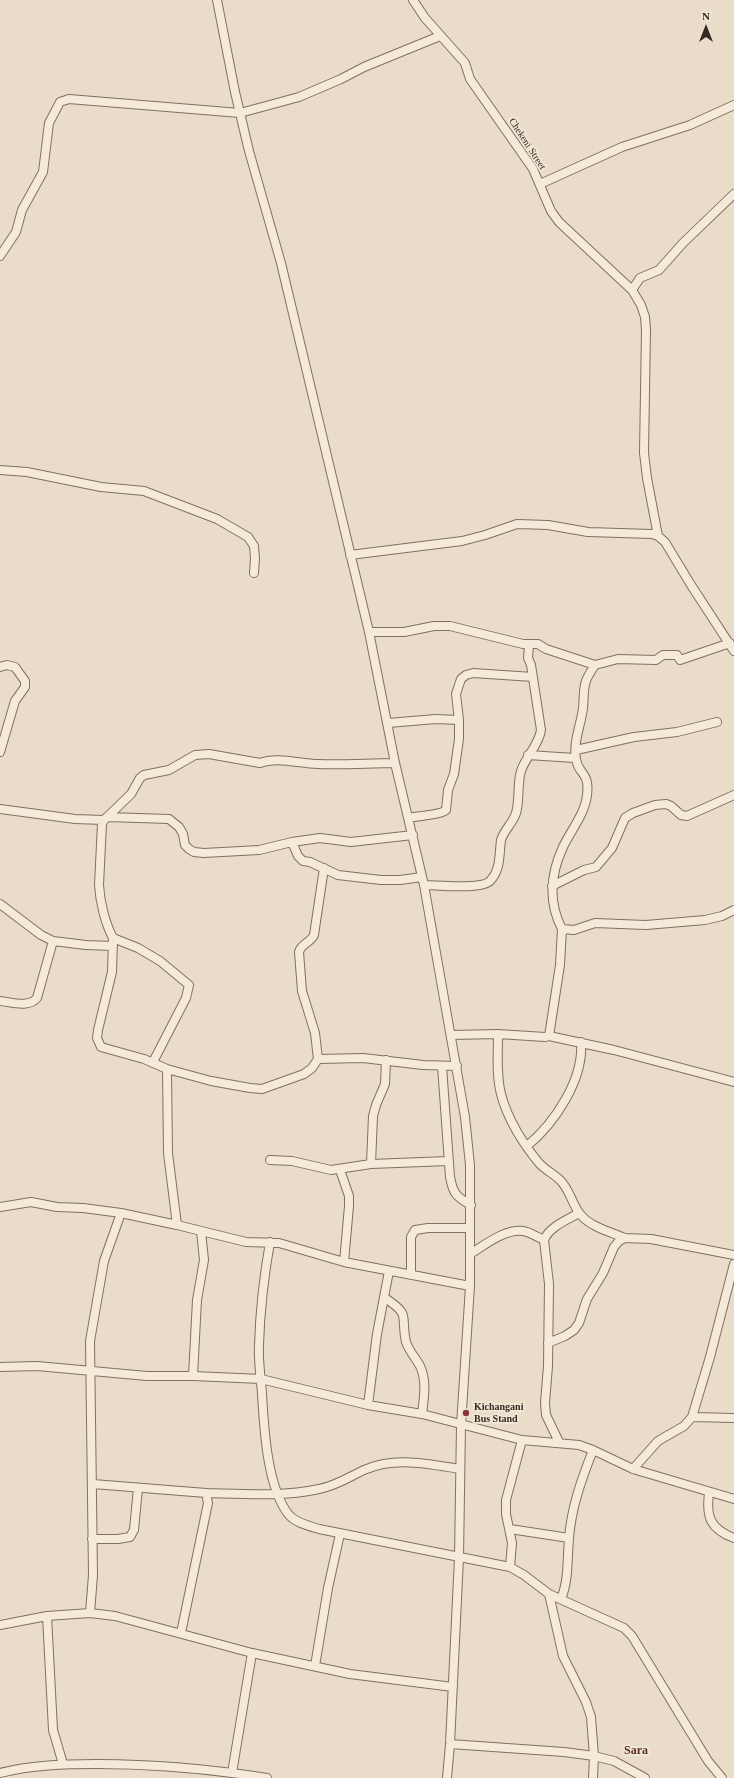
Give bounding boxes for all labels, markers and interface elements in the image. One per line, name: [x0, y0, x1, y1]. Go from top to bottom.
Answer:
north arrow: [686, 8, 726, 48]
text: N: [702, 10, 710, 22]
street label: Chekeni Street: [506, 116, 548, 172]
place label: Kichangani Bus Stand: [474, 1401, 523, 1424]
marker: Kichangani Bus Stand: [461, 1408, 471, 1418]
district label: Sara: [624, 1744, 648, 1758]

